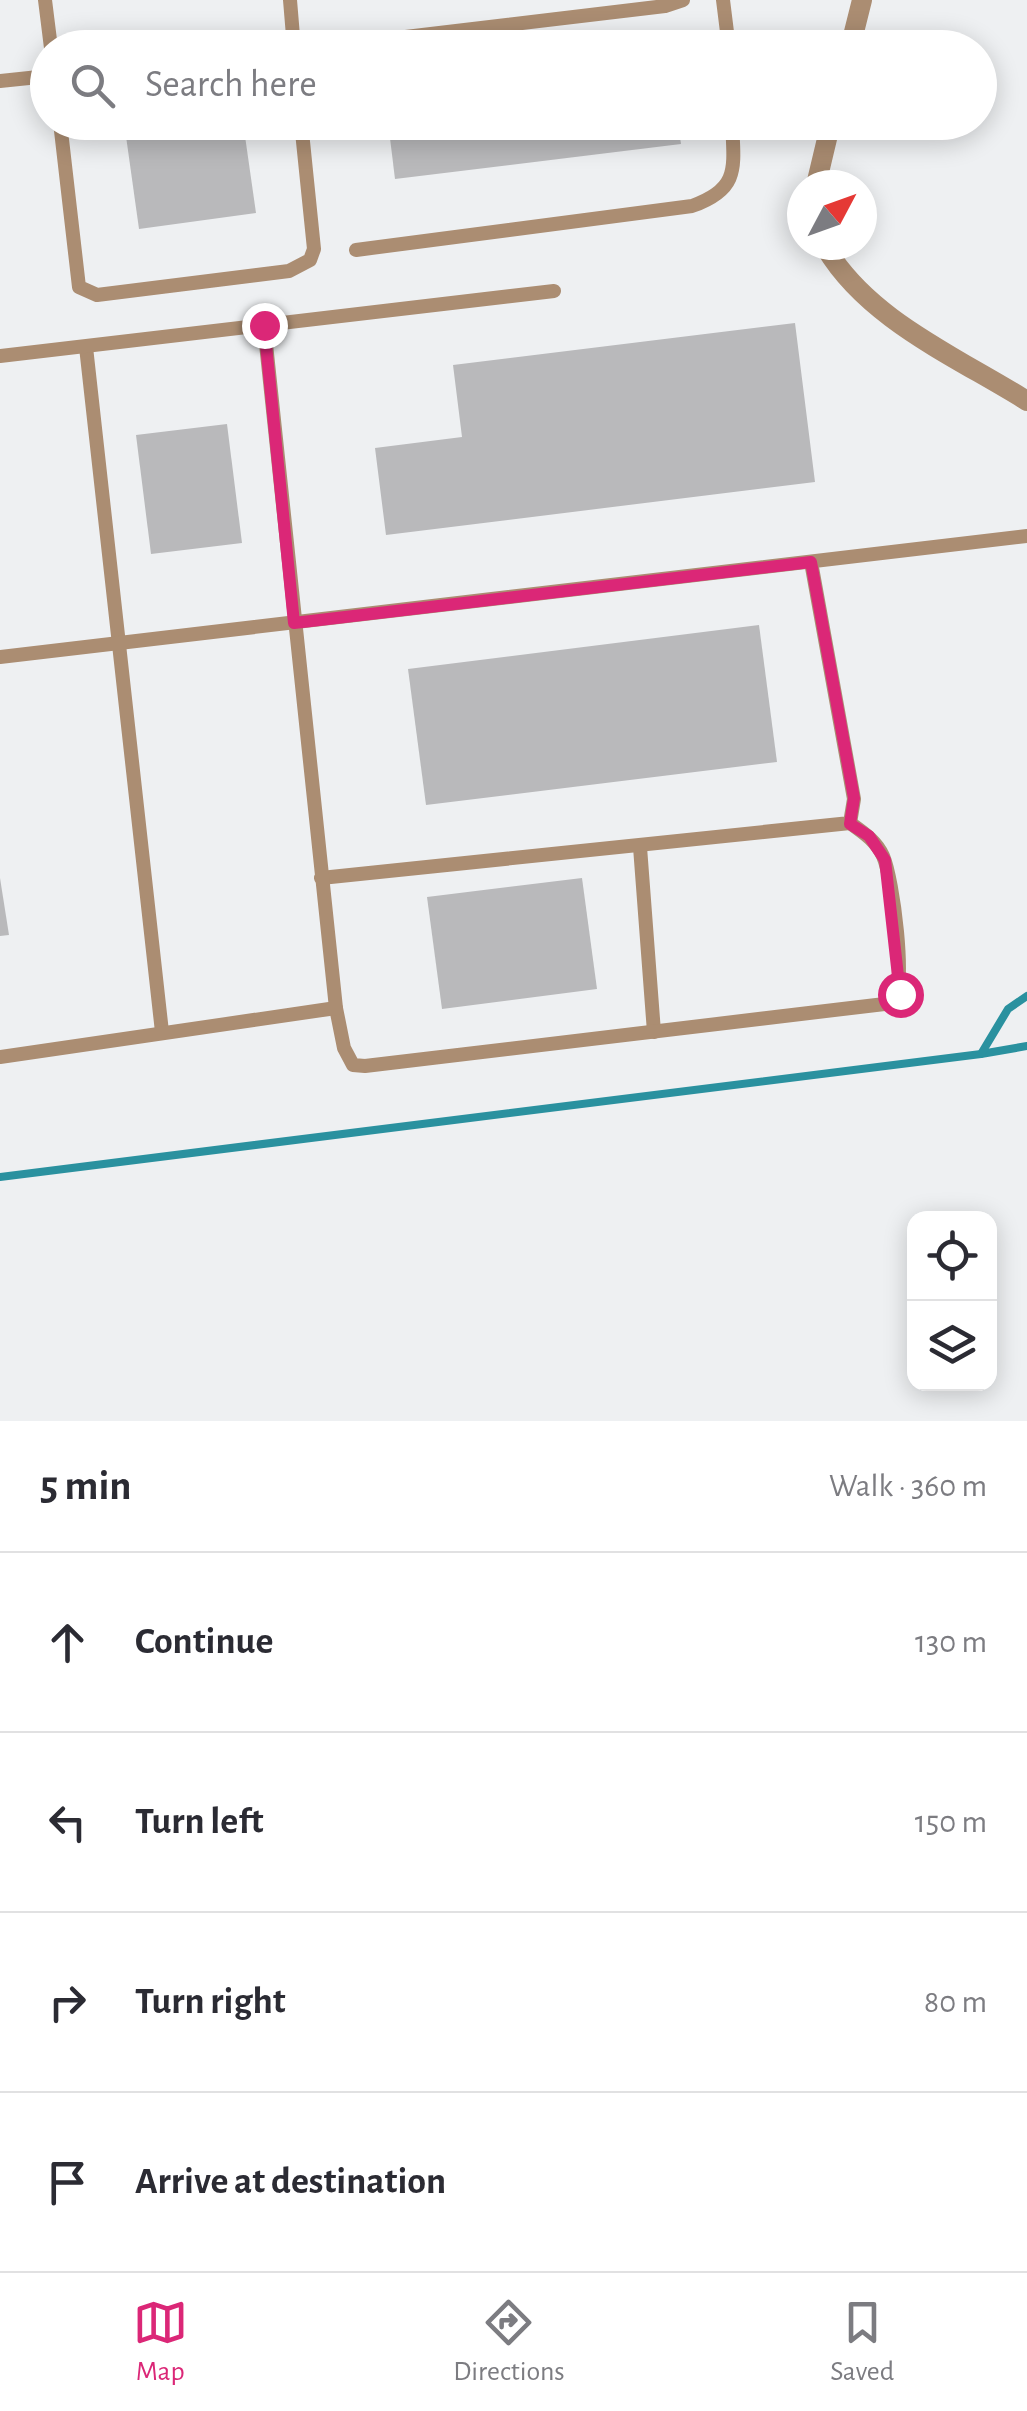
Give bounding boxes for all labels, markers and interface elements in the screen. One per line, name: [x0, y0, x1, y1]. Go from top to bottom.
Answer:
search box: [30, 30, 997, 140]
icon: search: [65, 58, 120, 113]
text: Search here: [145, 66, 317, 104]
north arrow: [787, 170, 877, 260]
route end: [242, 303, 288, 349]
route start: [878, 972, 924, 1018]
map controls: [907, 1211, 997, 1391]
button: locate: [907, 1211, 997, 1301]
button: layers: [907, 1301, 997, 1391]
text: 5 min: [40, 1465, 132, 1507]
text: Walk · 360 m: [829, 1470, 987, 1502]
icon: ahead: [40, 1615, 95, 1670]
text: Continue: [135, 1623, 273, 1661]
text: 130 m: [915, 1626, 987, 1658]
icon: left: [40, 1795, 95, 1850]
text: Turn left: [135, 1803, 263, 1841]
text: 150 m: [915, 1806, 987, 1838]
icon: right: [40, 1975, 95, 2030]
text: Turn right: [135, 1983, 285, 2021]
text: 80 m: [924, 1986, 987, 2018]
icon: arrive: [40, 2155, 95, 2210]
text: Arrive at destination: [135, 2163, 446, 2201]
tab: Map: [133, 2295, 188, 2389]
tab: Directions: [453, 2295, 565, 2389]
tab: Saved: [830, 2295, 894, 2389]

